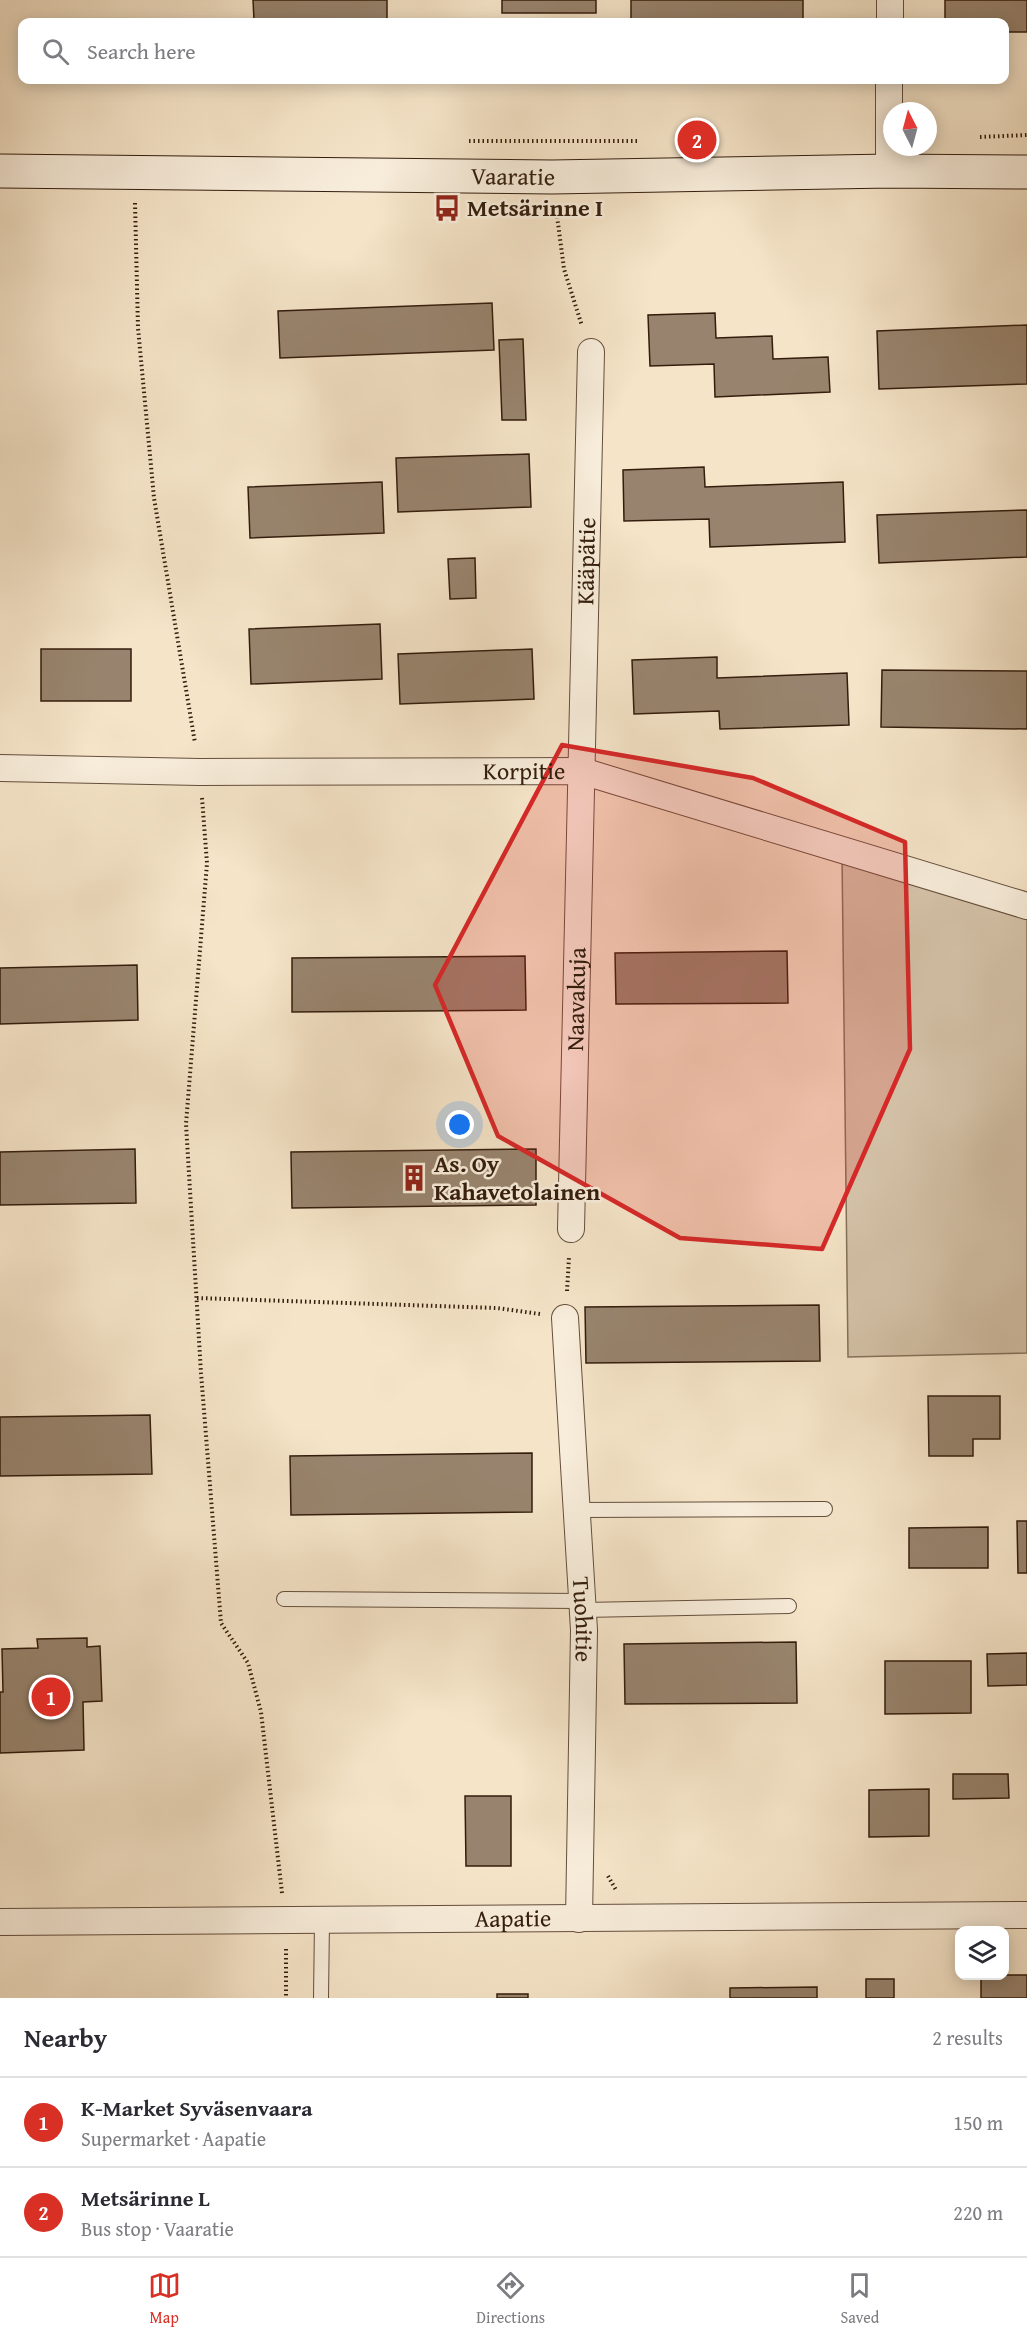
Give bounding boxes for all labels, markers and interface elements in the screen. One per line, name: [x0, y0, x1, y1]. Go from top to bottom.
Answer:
search box: [18, 18, 1009, 84]
icon: search: [39, 35, 72, 68]
text: Search here: [87, 35, 196, 67]
north arrow: [883, 102, 937, 156]
pin: 2: [678, 118, 716, 162]
street label: Vaaratie: [471, 158, 555, 194]
place label: Metsärinne I: [467, 190, 603, 225]
bus stop icon: Metsärinne I: [432, 193, 462, 223]
street label: Kääpätie: [567, 517, 604, 605]
street label: Korpitie: [483, 753, 565, 788]
street label: Naavakuja: [557, 946, 594, 1051]
your location: [445, 1110, 474, 1139]
place label: As. Oy Kahavetolainen: [434, 1146, 600, 1209]
building icon: As. Oy Kahavetolainen: [399, 1163, 429, 1193]
street label: Tuohitie: [564, 1576, 602, 1662]
pin: 1: [32, 1674, 70, 1720]
street label: Aapatie: [475, 1900, 551, 1936]
map controls: [955, 1926, 1009, 1980]
button: layers: [955, 1926, 1009, 1980]
text: Nearby: [24, 2018, 107, 2057]
text: 2 results: [932, 2023, 1003, 2052]
text: K-Market Syväsenvaara: [81, 2092, 312, 2124]
text: 1: [38, 2108, 49, 2137]
text: 150 m: [953, 2108, 1003, 2137]
text: Supermarket · Aapatie: [81, 2124, 266, 2153]
text: Metsärinne L: [81, 2182, 210, 2214]
text: 2: [38, 2198, 49, 2227]
text: 220 m: [953, 2198, 1003, 2227]
text: Bus stop · Vaaratie: [81, 2214, 234, 2243]
tab: Map: [148, 2269, 181, 2329]
tab: Directions: [476, 2269, 545, 2329]
tab: Saved: [840, 2269, 879, 2329]

